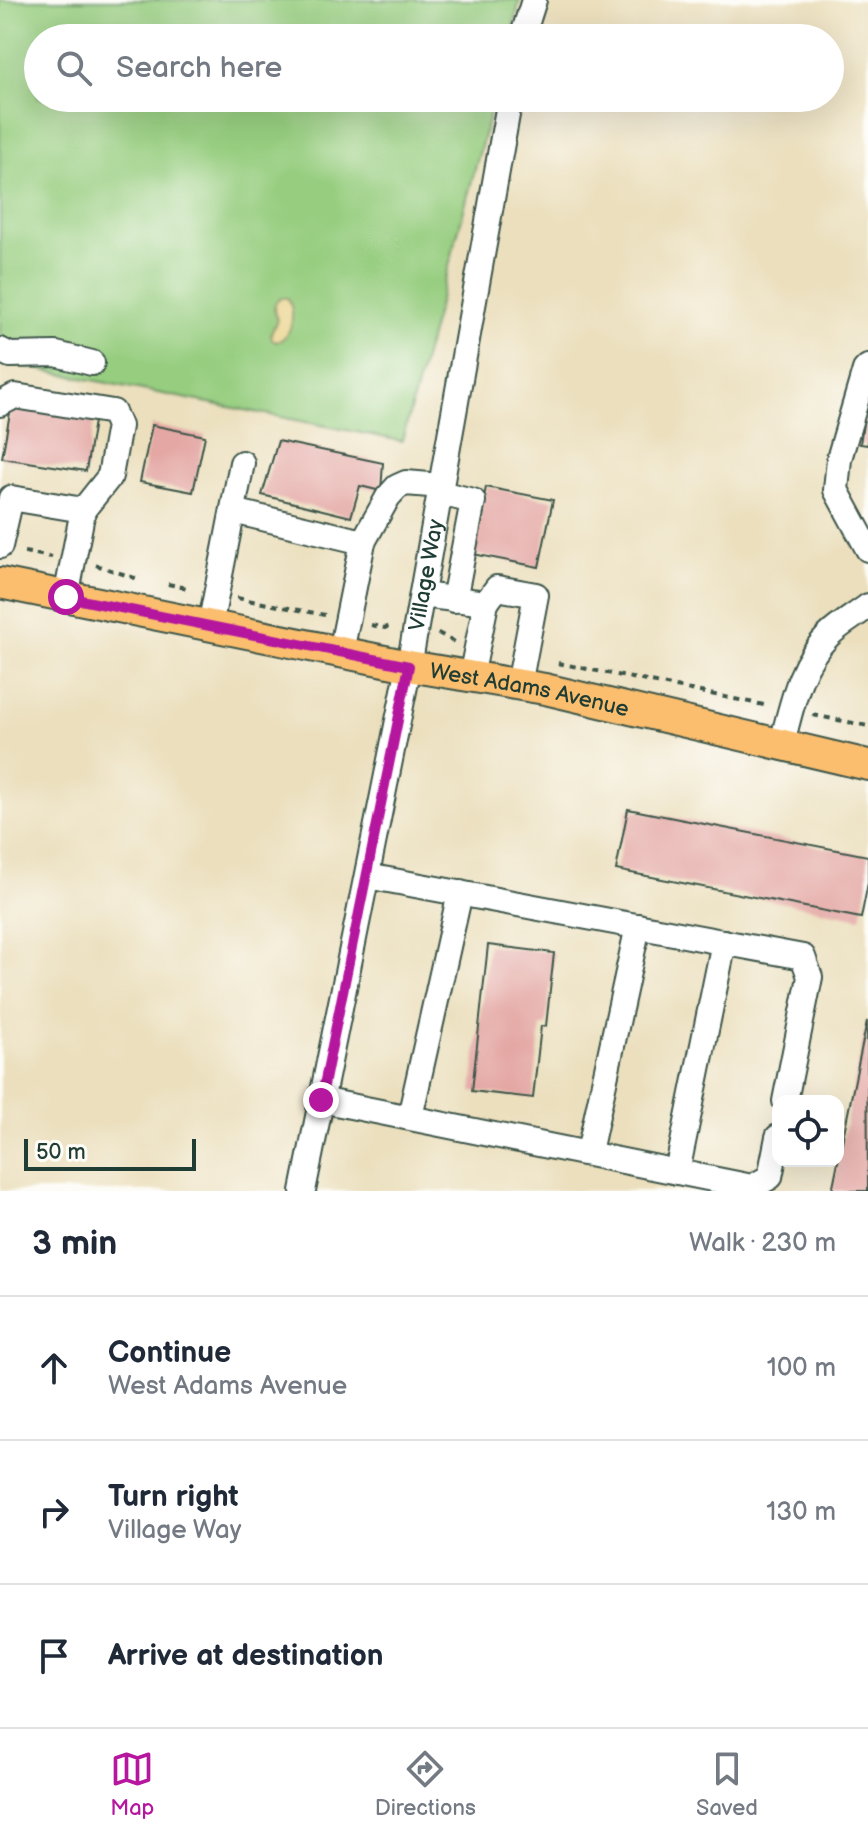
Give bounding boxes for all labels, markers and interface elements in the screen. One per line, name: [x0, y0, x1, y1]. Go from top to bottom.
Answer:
search box: [24, 24, 844, 112]
icon: search: [52, 46, 96, 90]
text: Search here: [116, 50, 282, 86]
street label: Village Way: [403, 517, 450, 633]
route start: [48, 579, 84, 615]
street label: West Adams Avenue: [428, 658, 631, 723]
route end: [303, 1082, 339, 1118]
map controls: [772, 1095, 844, 1167]
button: locate: [772, 1095, 844, 1167]
scale bar: [24, 1135, 196, 1171]
text: 50 m: [36, 1139, 86, 1166]
text: 3 min: [32, 1223, 117, 1264]
text: Walk · 230 m: [689, 1228, 836, 1259]
text: Continue: [108, 1335, 231, 1371]
icon: ahead: [32, 1346, 76, 1390]
text: 100 m: [767, 1353, 836, 1384]
text: West Adams Avenue: [108, 1371, 347, 1402]
text: Turn right: [108, 1479, 239, 1515]
icon: right: [32, 1490, 76, 1534]
text: 130 m: [766, 1497, 836, 1528]
text: Village Way: [108, 1515, 241, 1546]
icon: arrive: [32, 1634, 76, 1678]
text: Arrive at destination: [108, 1638, 384, 1674]
tab: Map: [110, 1747, 154, 1822]
tab: Directions: [375, 1747, 476, 1822]
tab: Saved: [696, 1747, 758, 1822]

